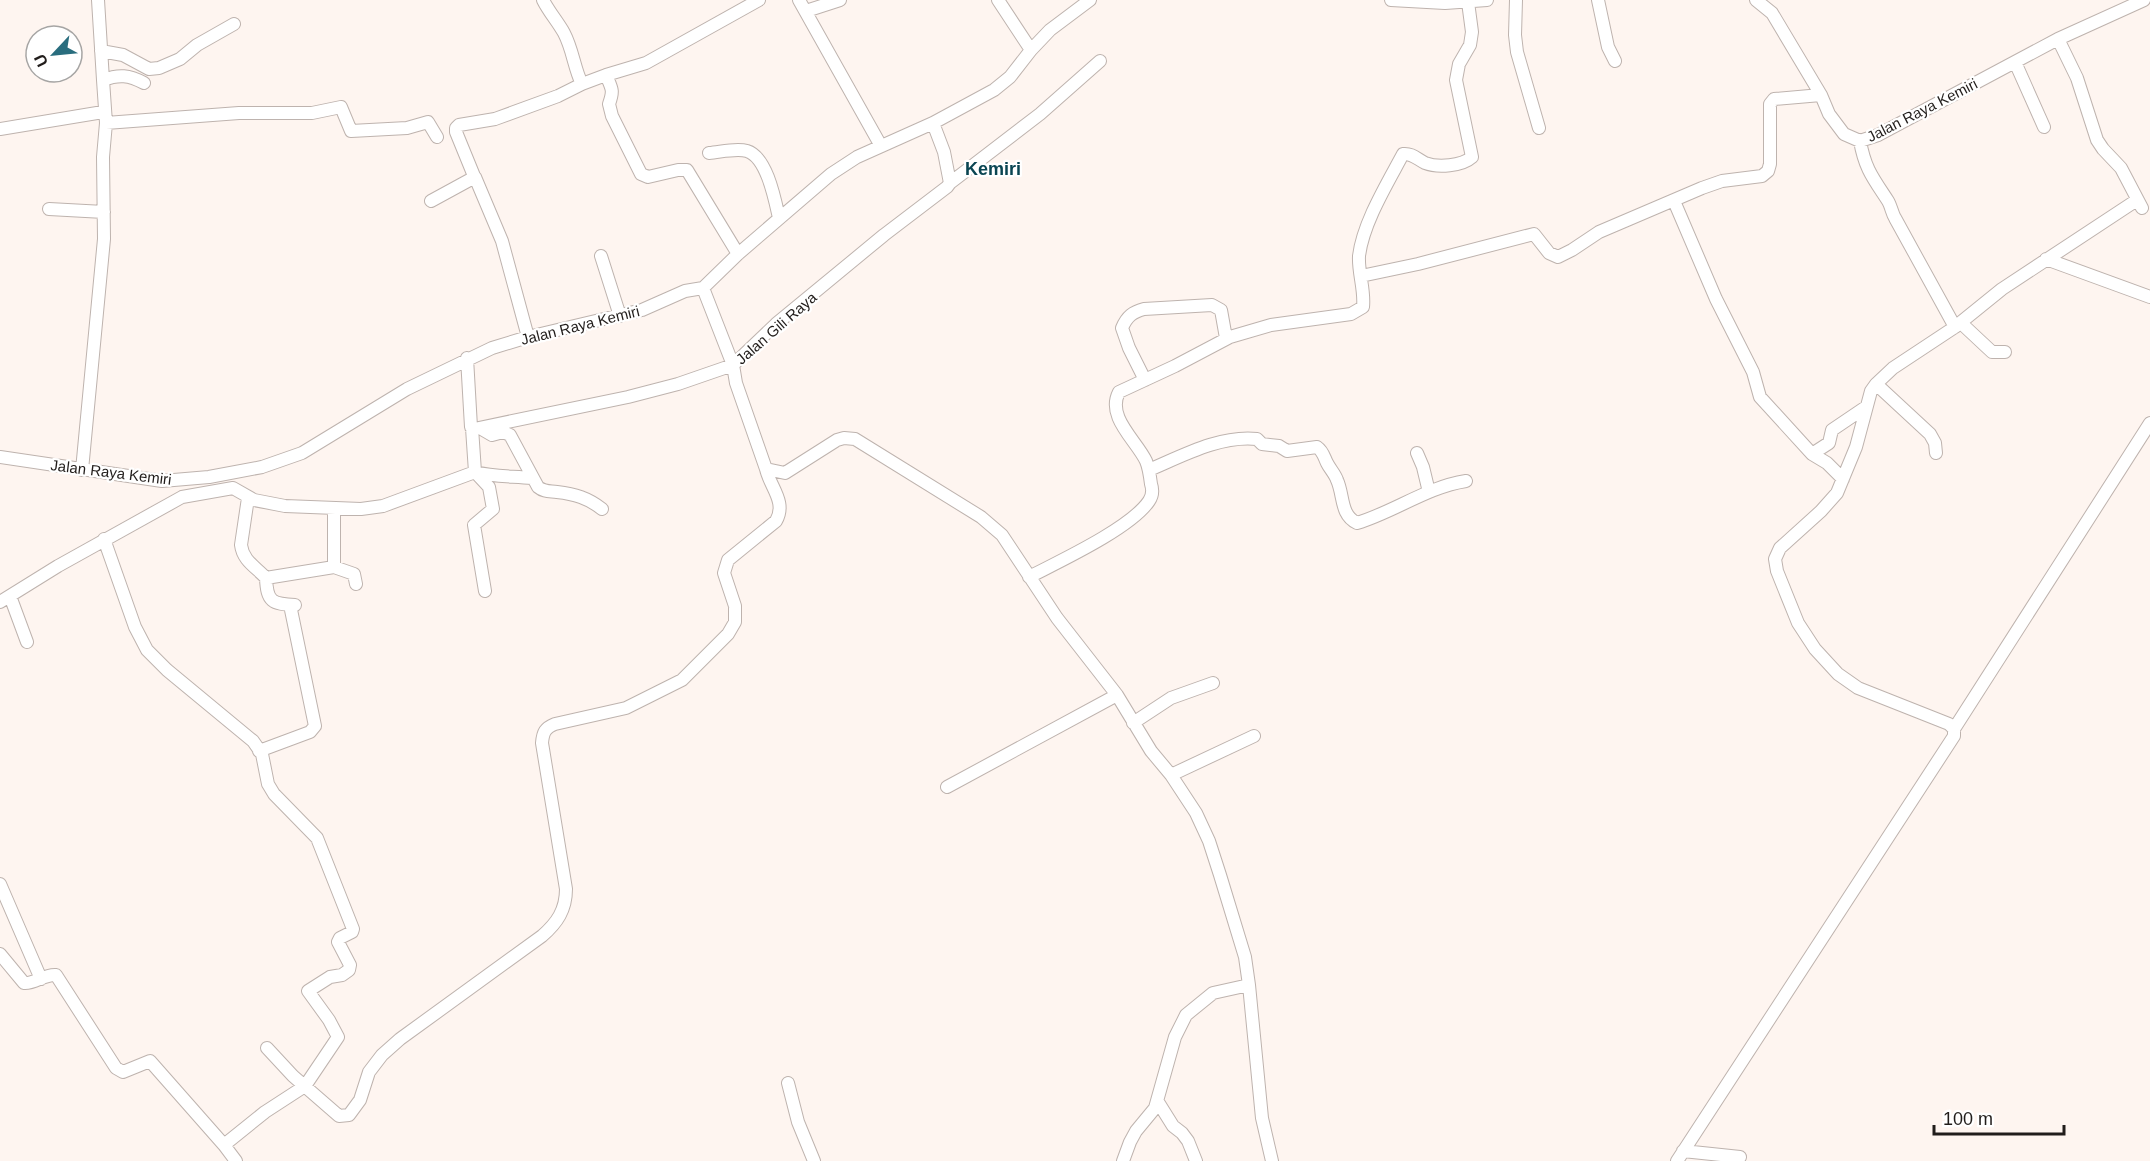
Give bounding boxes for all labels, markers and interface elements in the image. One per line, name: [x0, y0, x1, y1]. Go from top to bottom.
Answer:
north arrow: [24, 24, 84, 84]
text: U: [31, 51, 51, 69]
street label: Jalan Raya Kemiri: [1864, 75, 1980, 145]
district label: Kemiri: [965, 159, 1021, 179]
street label: Jalan Gili Raya: [732, 288, 820, 368]
street label: Jalan Raya Kemiri: [519, 302, 641, 348]
street label: Jalan Raya Kemiri: [50, 456, 172, 488]
scale bar: [1934, 1098, 2064, 1136]
text: 100 m: [1943, 1109, 1993, 1129]

